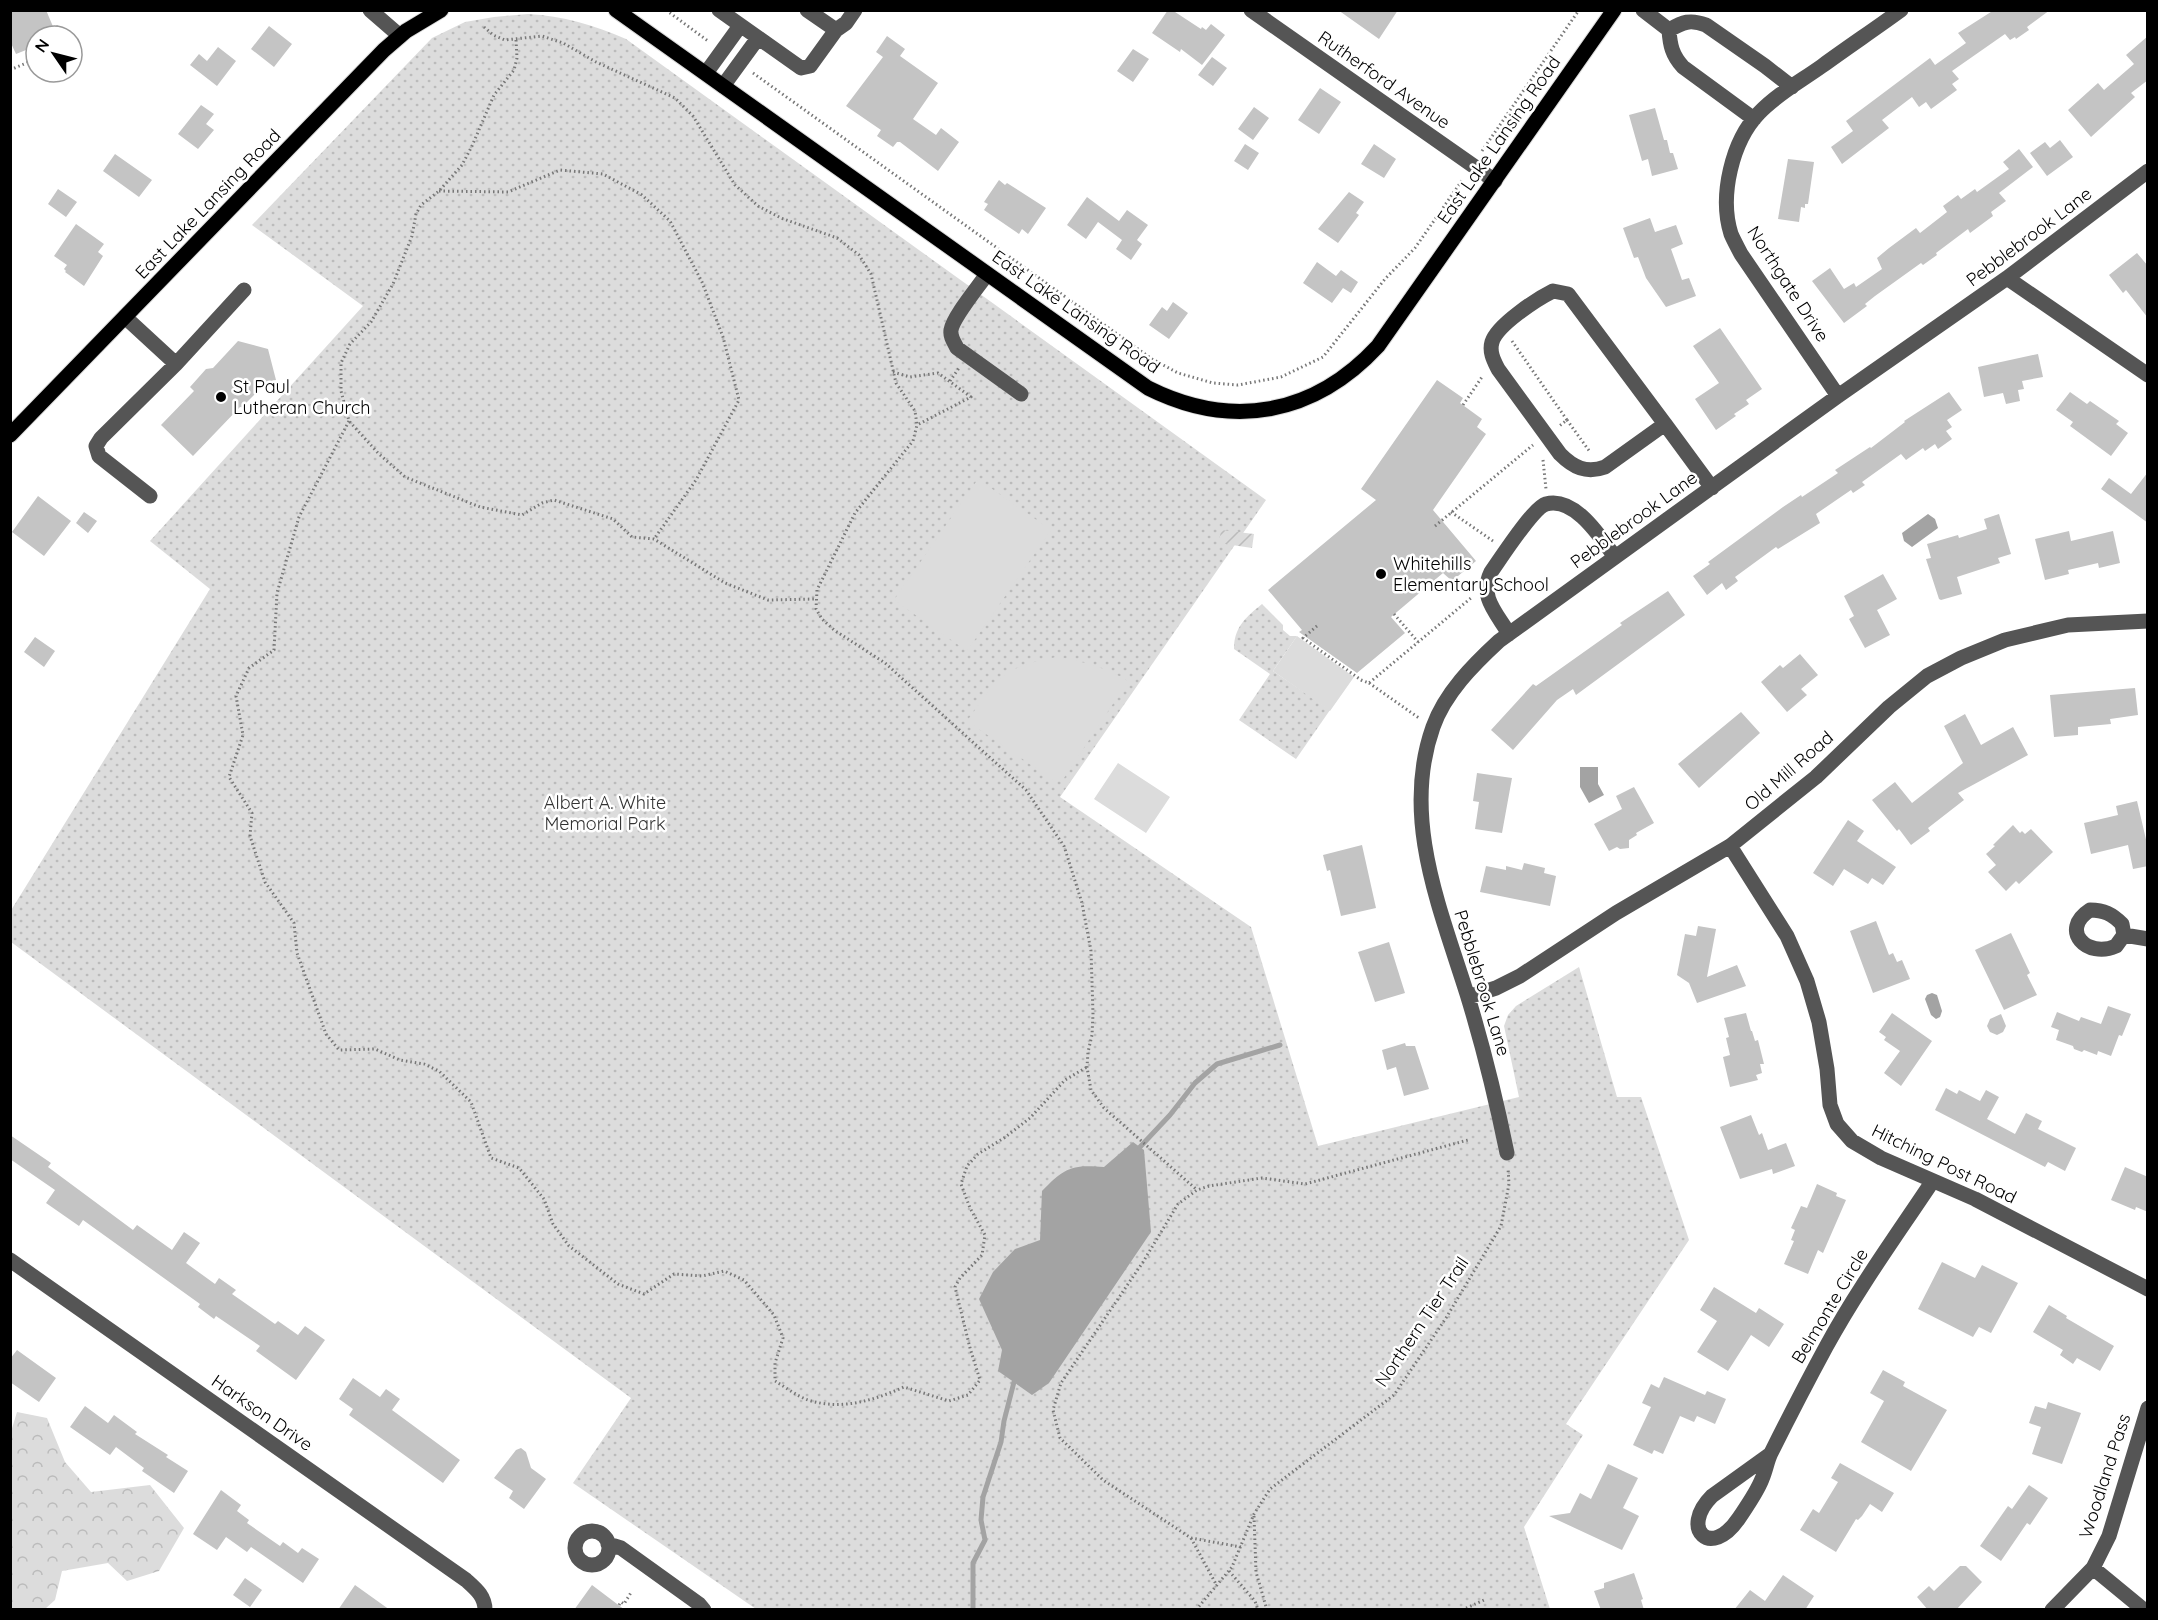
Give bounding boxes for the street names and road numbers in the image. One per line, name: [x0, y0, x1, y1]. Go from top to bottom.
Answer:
street label: Rutherford Avenue: [1314, 25, 1455, 134]
street label: East Lake Lansing Road: [1432, 51, 1565, 228]
street label: East Lake Lansing Road: [130, 124, 285, 283]
street label: Pebblebrook Lane: [1961, 182, 2096, 291]
street label: Northgate Drive: [1742, 221, 1834, 346]
street label: East Lake Lansing Road: [988, 245, 1165, 378]
street label: Pebblebrook Lane: [1566, 466, 1702, 573]
street label: Old Mill Road: [1740, 726, 1838, 815]
street label: Pebblebrook Lane: [1449, 907, 1516, 1059]
street label: Hitching Post Road: [1868, 1119, 2020, 1209]
street label: Belmonte Circle: [1786, 1244, 1873, 1368]
street label: Northern Tier Trail: [1370, 1252, 1474, 1391]
street label: Harkson Drive: [207, 1369, 317, 1456]
street label: Woodland Pass: [2074, 1411, 2135, 1541]

